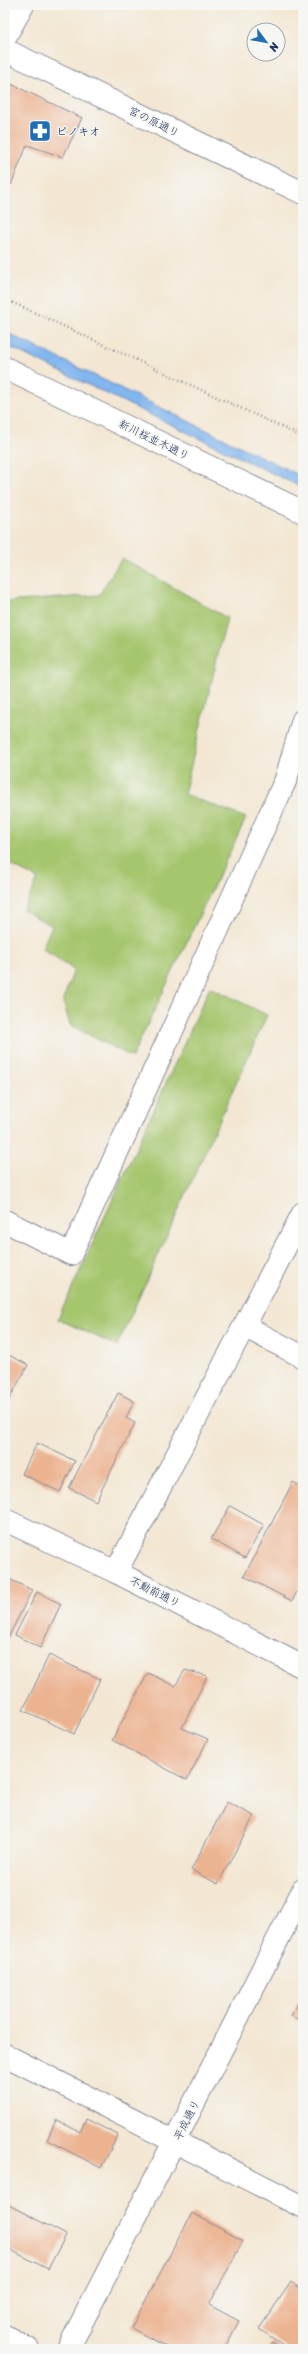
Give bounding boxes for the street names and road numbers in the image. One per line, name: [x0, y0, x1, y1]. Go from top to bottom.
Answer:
street label: 宮の原通り: [125, 101, 183, 143]
street label: 新川桜並木通り: [115, 415, 193, 465]
street label: 不動前通り: [126, 1571, 184, 1613]
street label: 平成通り: [169, 2096, 205, 2144]

